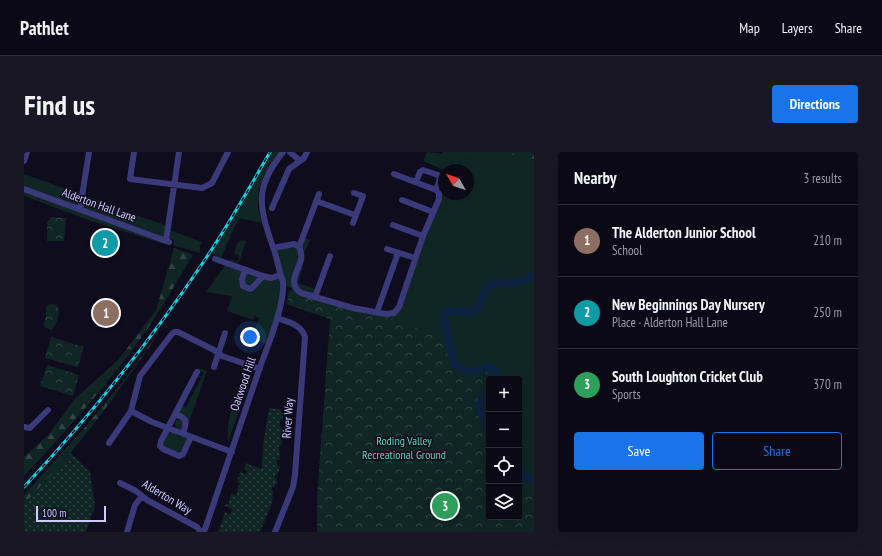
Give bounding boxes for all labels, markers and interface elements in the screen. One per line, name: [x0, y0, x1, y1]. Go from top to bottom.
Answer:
text: Pathlet: [20, 16, 69, 40]
text: Map: [739, 19, 760, 37]
text: Layers: [782, 19, 813, 37]
text: Share: [835, 19, 862, 37]
button: Directions: [772, 85, 858, 123]
text: Find us: [24, 86, 95, 123]
north arrow: [438, 164, 474, 200]
text: Nearby: [574, 167, 617, 189]
text: 3 results: [803, 170, 842, 187]
street label: Alderton Hall Lane: [60, 184, 138, 225]
text: The Alderton Junior School: [612, 223, 756, 242]
pin: 2: [92, 228, 118, 258]
text: 1: [584, 232, 590, 249]
text: 210 m: [813, 232, 842, 249]
text: School: [612, 242, 642, 259]
text: New Beginnings Day Nursery: [612, 295, 765, 314]
pin: 1: [93, 298, 119, 328]
text: 2: [584, 304, 590, 321]
text: 250 m: [813, 304, 842, 321]
text: Place · Alderton Hall Lane: [612, 314, 728, 331]
your location: [240, 327, 260, 347]
street label: Oakwood Hill: [226, 355, 259, 413]
text: South Loughton Cricket Club: [612, 367, 763, 386]
map controls: [486, 376, 522, 520]
button: +: [486, 376, 522, 412]
text: 3: [584, 376, 590, 393]
text: 370 m: [813, 376, 842, 393]
text: Sports: [612, 386, 641, 403]
street label: River Way: [279, 397, 296, 439]
button: −: [486, 412, 522, 448]
button: Save: [574, 432, 704, 470]
button: Share: [712, 432, 842, 470]
park label: Roding Valley Recreational Ground: [362, 433, 446, 462]
button: locate: [486, 448, 522, 484]
street label: Alderton Way: [140, 476, 195, 517]
button: layers: [486, 484, 522, 520]
pin: 3: [432, 491, 458, 521]
scale bar: [36, 504, 106, 523]
text: 100 m: [42, 506, 66, 520]

